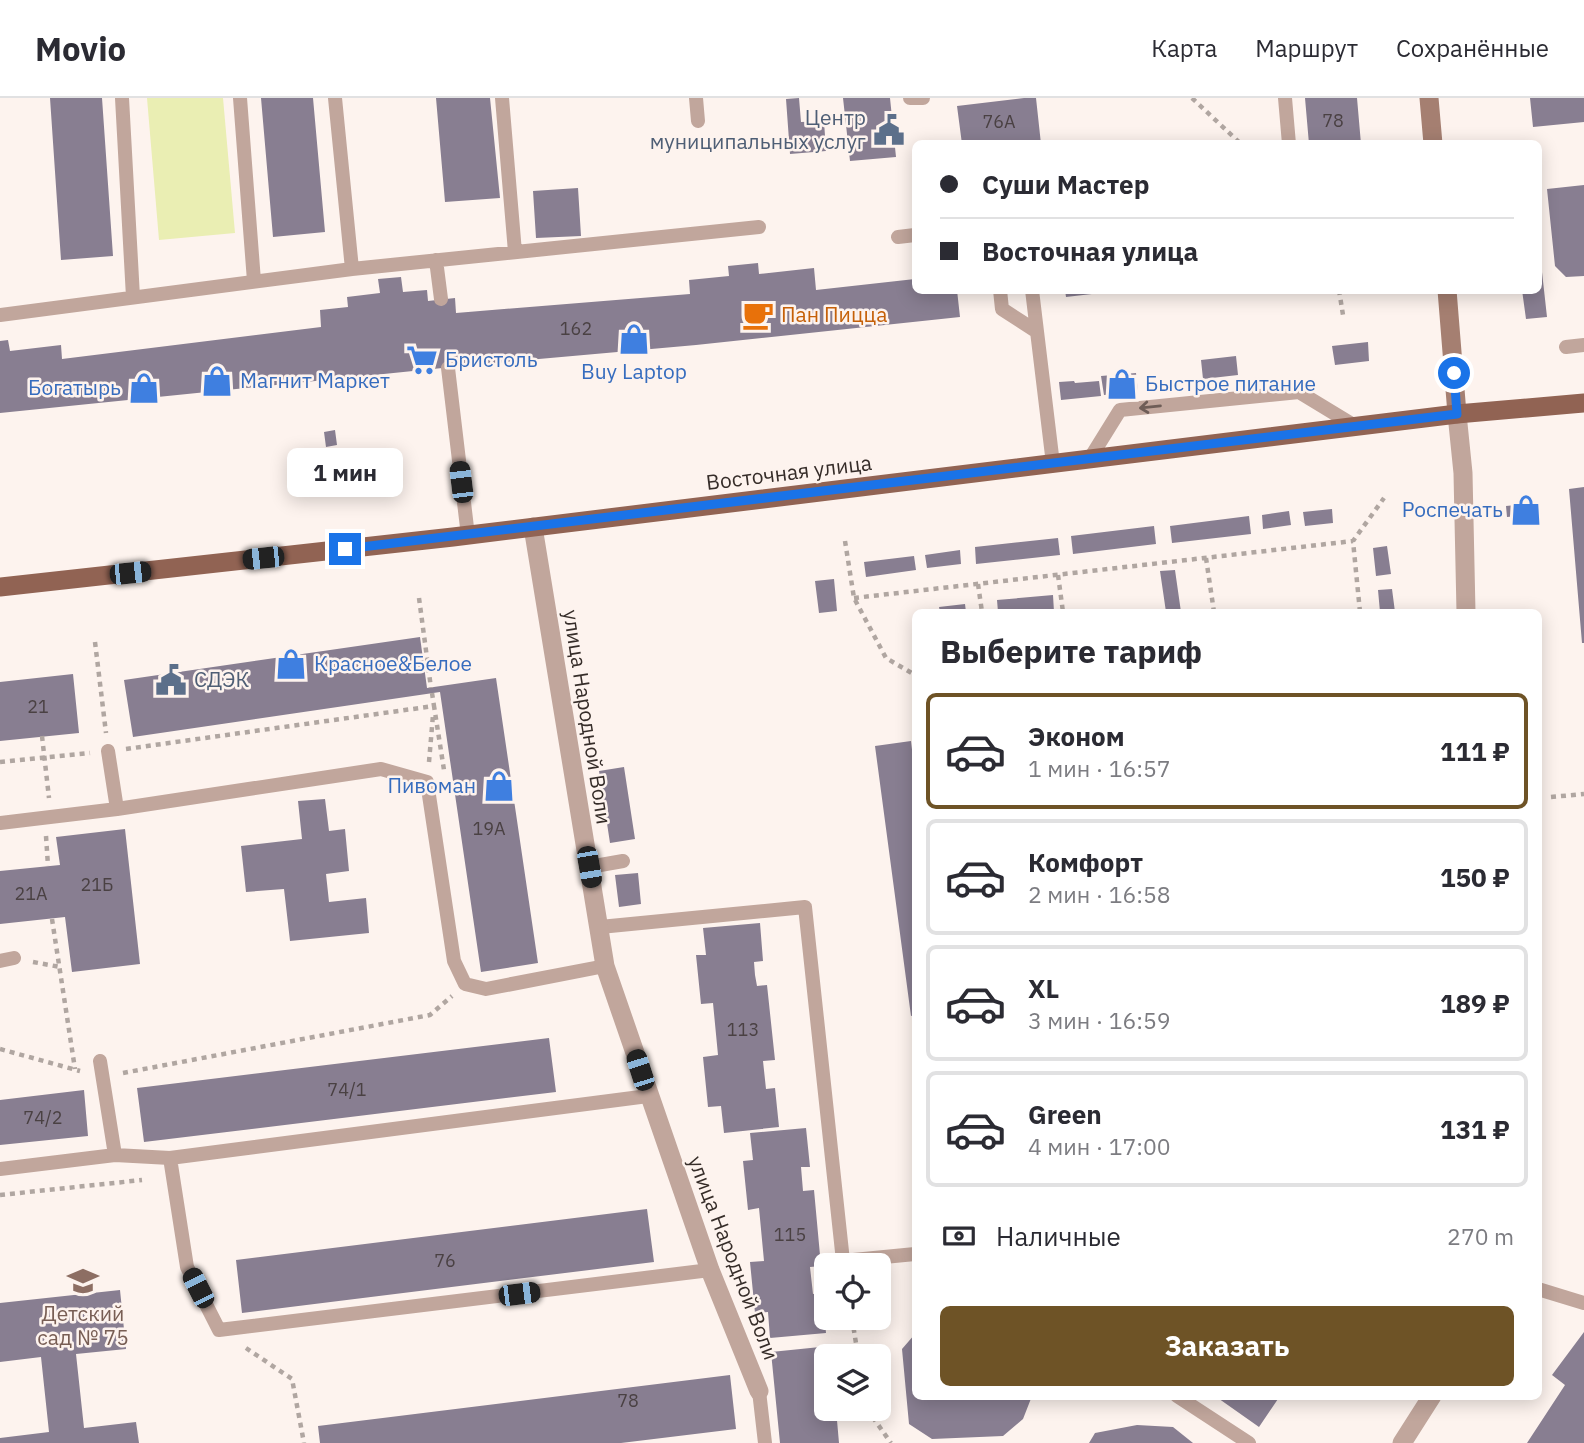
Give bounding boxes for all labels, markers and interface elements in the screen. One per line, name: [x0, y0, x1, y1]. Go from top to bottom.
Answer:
text: Movio: [35, 27, 126, 70]
text: Карта: [1151, 32, 1217, 64]
text: Маршрут: [1255, 32, 1358, 64]
text: Сохранённые: [1396, 32, 1549, 64]
place label: Центр муниципальных услуг: [650, 103, 866, 155]
house number: 78: [1322, 109, 1344, 132]
house number: 76А: [982, 110, 1016, 133]
public building icon: Центр муниципальных услуг: [872, 113, 906, 147]
text: Суши Мастер: [982, 167, 1150, 201]
text: Восточная улица: [982, 234, 1198, 268]
cafe icon: Пан Пицца: [741, 298, 775, 332]
place label: Пан Пицца: [781, 300, 887, 328]
house number: 162: [560, 317, 592, 340]
shop icon: Buy Laptop: [617, 322, 651, 356]
supermarket icon: Бристоль: [405, 343, 439, 377]
place label: Бристоль: [445, 345, 538, 373]
place label: Buy Laptop: [581, 357, 687, 385]
route start: [1438, 357, 1470, 389]
shop icon: Магнит Маркет: [200, 364, 234, 398]
place label: Магнит Маркет: [240, 366, 390, 394]
shop icon: Быстрое питание: [1105, 367, 1139, 401]
place label: Быстрое питание: [1145, 369, 1316, 397]
shop icon: Богатырь: [127, 371, 161, 405]
place label: Богатырь: [28, 373, 121, 401]
one-way arrow: [1139, 401, 1162, 414]
callout: 1 мин: [287, 448, 403, 496]
street label: Восточная улица: [704, 448, 873, 496]
text: 1 мин: [313, 457, 377, 487]
car: [449, 460, 474, 504]
shop icon: Роспечать: [1509, 493, 1543, 527]
place label: Роспечать: [1402, 495, 1503, 523]
route end: [329, 533, 361, 565]
car: [242, 545, 285, 571]
car: [109, 560, 152, 586]
street label: улица Народной Воли: [557, 608, 619, 826]
text: Выберите тариф: [940, 630, 1202, 672]
shop icon: Красное&Белое: [274, 647, 308, 681]
place label: Красное&Белое: [314, 649, 472, 677]
public building icon: СДЭК: [154, 663, 188, 697]
place label: СДЭК: [194, 665, 249, 693]
house number: 21: [27, 695, 49, 718]
text: Эконом: [1028, 719, 1125, 753]
icon: car: [944, 720, 1007, 783]
text: 111 ₽: [1440, 734, 1510, 768]
text: 1 мин · 16:57: [1028, 753, 1171, 783]
shop icon: Пивоман: [482, 769, 516, 803]
place label: Пивоман: [387, 771, 476, 799]
house number: 19А: [472, 817, 506, 840]
car: [576, 844, 603, 890]
text: Комфорт: [1028, 845, 1143, 879]
icon: car: [944, 846, 1007, 909]
text: 150 ₽: [1440, 860, 1510, 894]
house number: 21Б: [80, 873, 114, 896]
text: 2 мин · 16:58: [1028, 879, 1171, 909]
house number: 21А: [14, 882, 48, 905]
text: XL: [1028, 971, 1059, 1005]
icon: car: [944, 972, 1007, 1035]
text: 189 ₽: [1440, 986, 1510, 1020]
text: 3 мин · 16:59: [1028, 1005, 1171, 1035]
house number: 113: [727, 1018, 759, 1041]
car: [624, 1047, 657, 1093]
house number: 74/1: [327, 1078, 367, 1101]
text: Green: [1028, 1097, 1102, 1131]
icon: car: [944, 1098, 1007, 1161]
house number: 74/2: [23, 1106, 63, 1129]
text: 131 ₽: [1440, 1112, 1510, 1146]
text: 4 мин · 17:00: [1028, 1131, 1171, 1161]
street label: улица Народной Воли: [682, 1151, 786, 1364]
icon: cash: [940, 1217, 978, 1255]
text: Наличные: [996, 1219, 1121, 1253]
text: 270 m: [1447, 1221, 1514, 1251]
house number: 115: [774, 1223, 806, 1246]
house number: 76: [434, 1249, 456, 1272]
map controls: [814, 1253, 891, 1421]
button: locate: [814, 1253, 891, 1330]
school or university icon: Детский сад № 75: [66, 1264, 100, 1298]
car: [180, 1265, 217, 1311]
car: [497, 1281, 542, 1307]
place label: Детский сад № 75: [37, 1299, 129, 1351]
button: Заказать: [940, 1306, 1514, 1386]
button: layers: [814, 1344, 891, 1421]
house number: 78: [617, 1389, 639, 1412]

